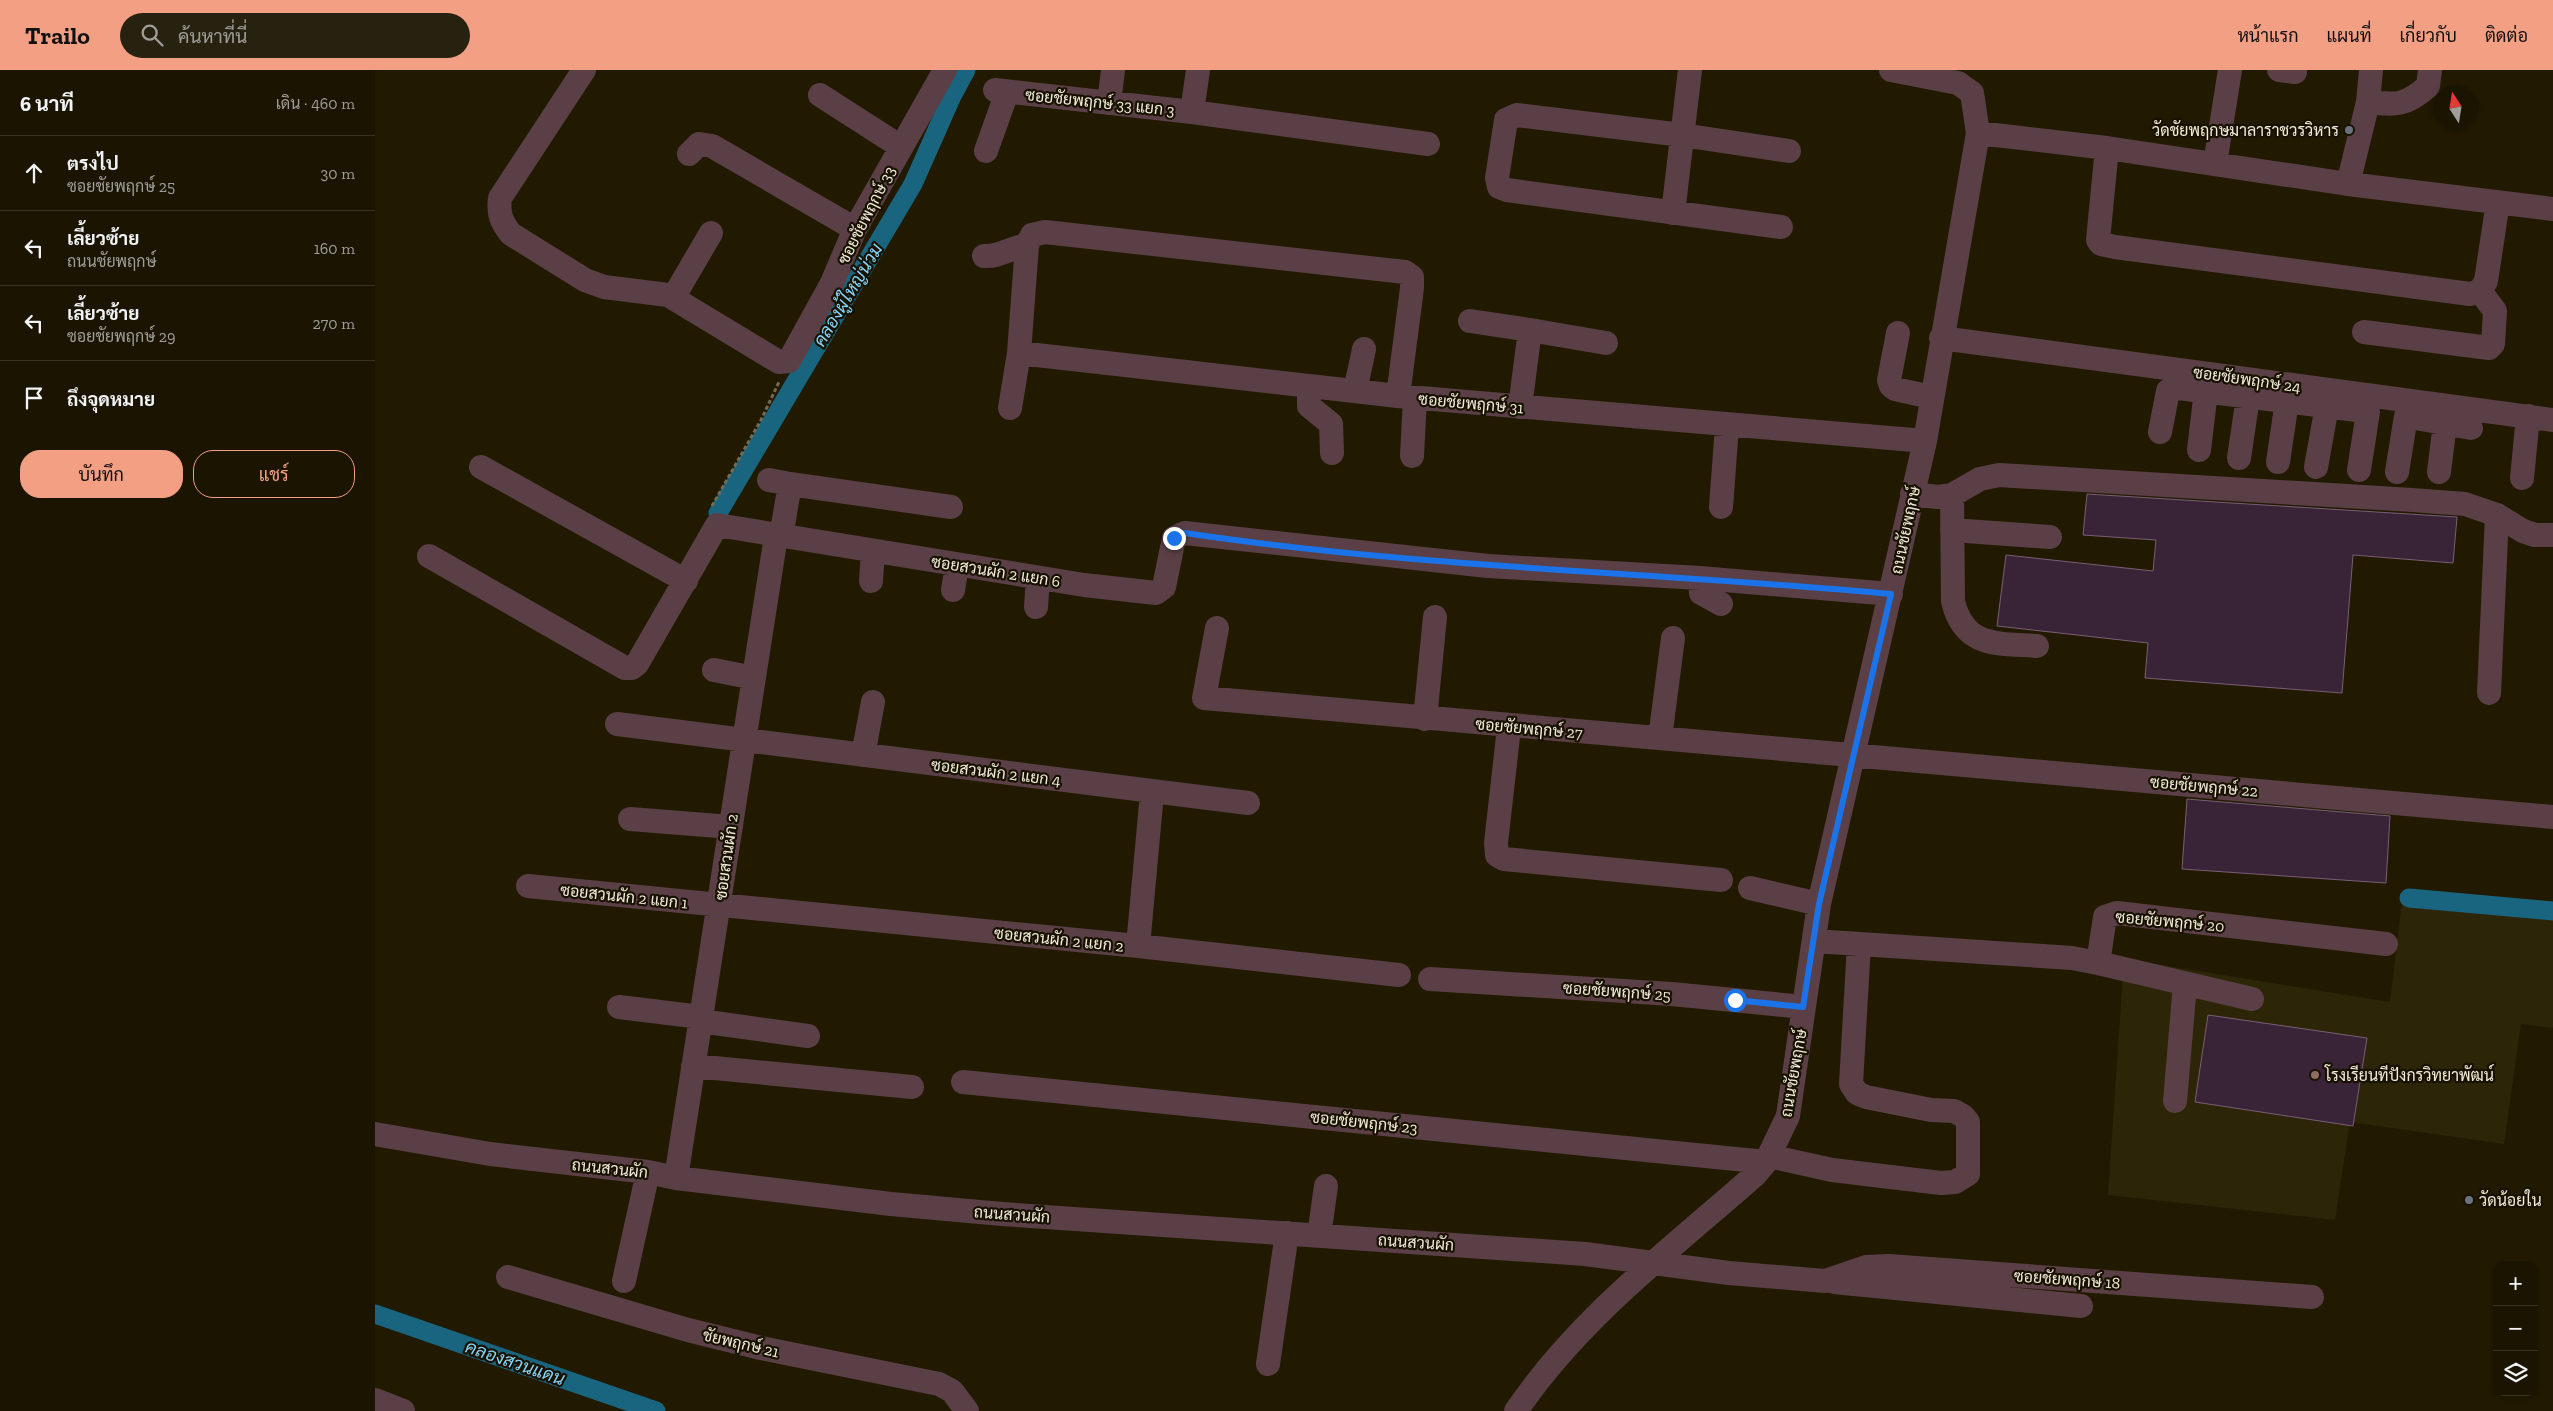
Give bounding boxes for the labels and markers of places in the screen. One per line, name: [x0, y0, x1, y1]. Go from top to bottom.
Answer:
place label: วัดชัยพฤกษมาลาราชวรวิหาร: [2152, 120, 2339, 140]
marker: วัดชัยพฤกษมาลาราชวรวิหาร: [2343, 124, 2355, 136]
place label: โรงเรียนทีปังกรวิทยาพัฒน์: [2324, 1063, 2494, 1085]
marker: โรงเรียนทีปังกรวิทยาพัฒน์: [2309, 1069, 2321, 1081]
place label: วัดน้อยใน: [2479, 1189, 2542, 1210]
marker: วัดน้อยใน: [2463, 1194, 2475, 1206]

